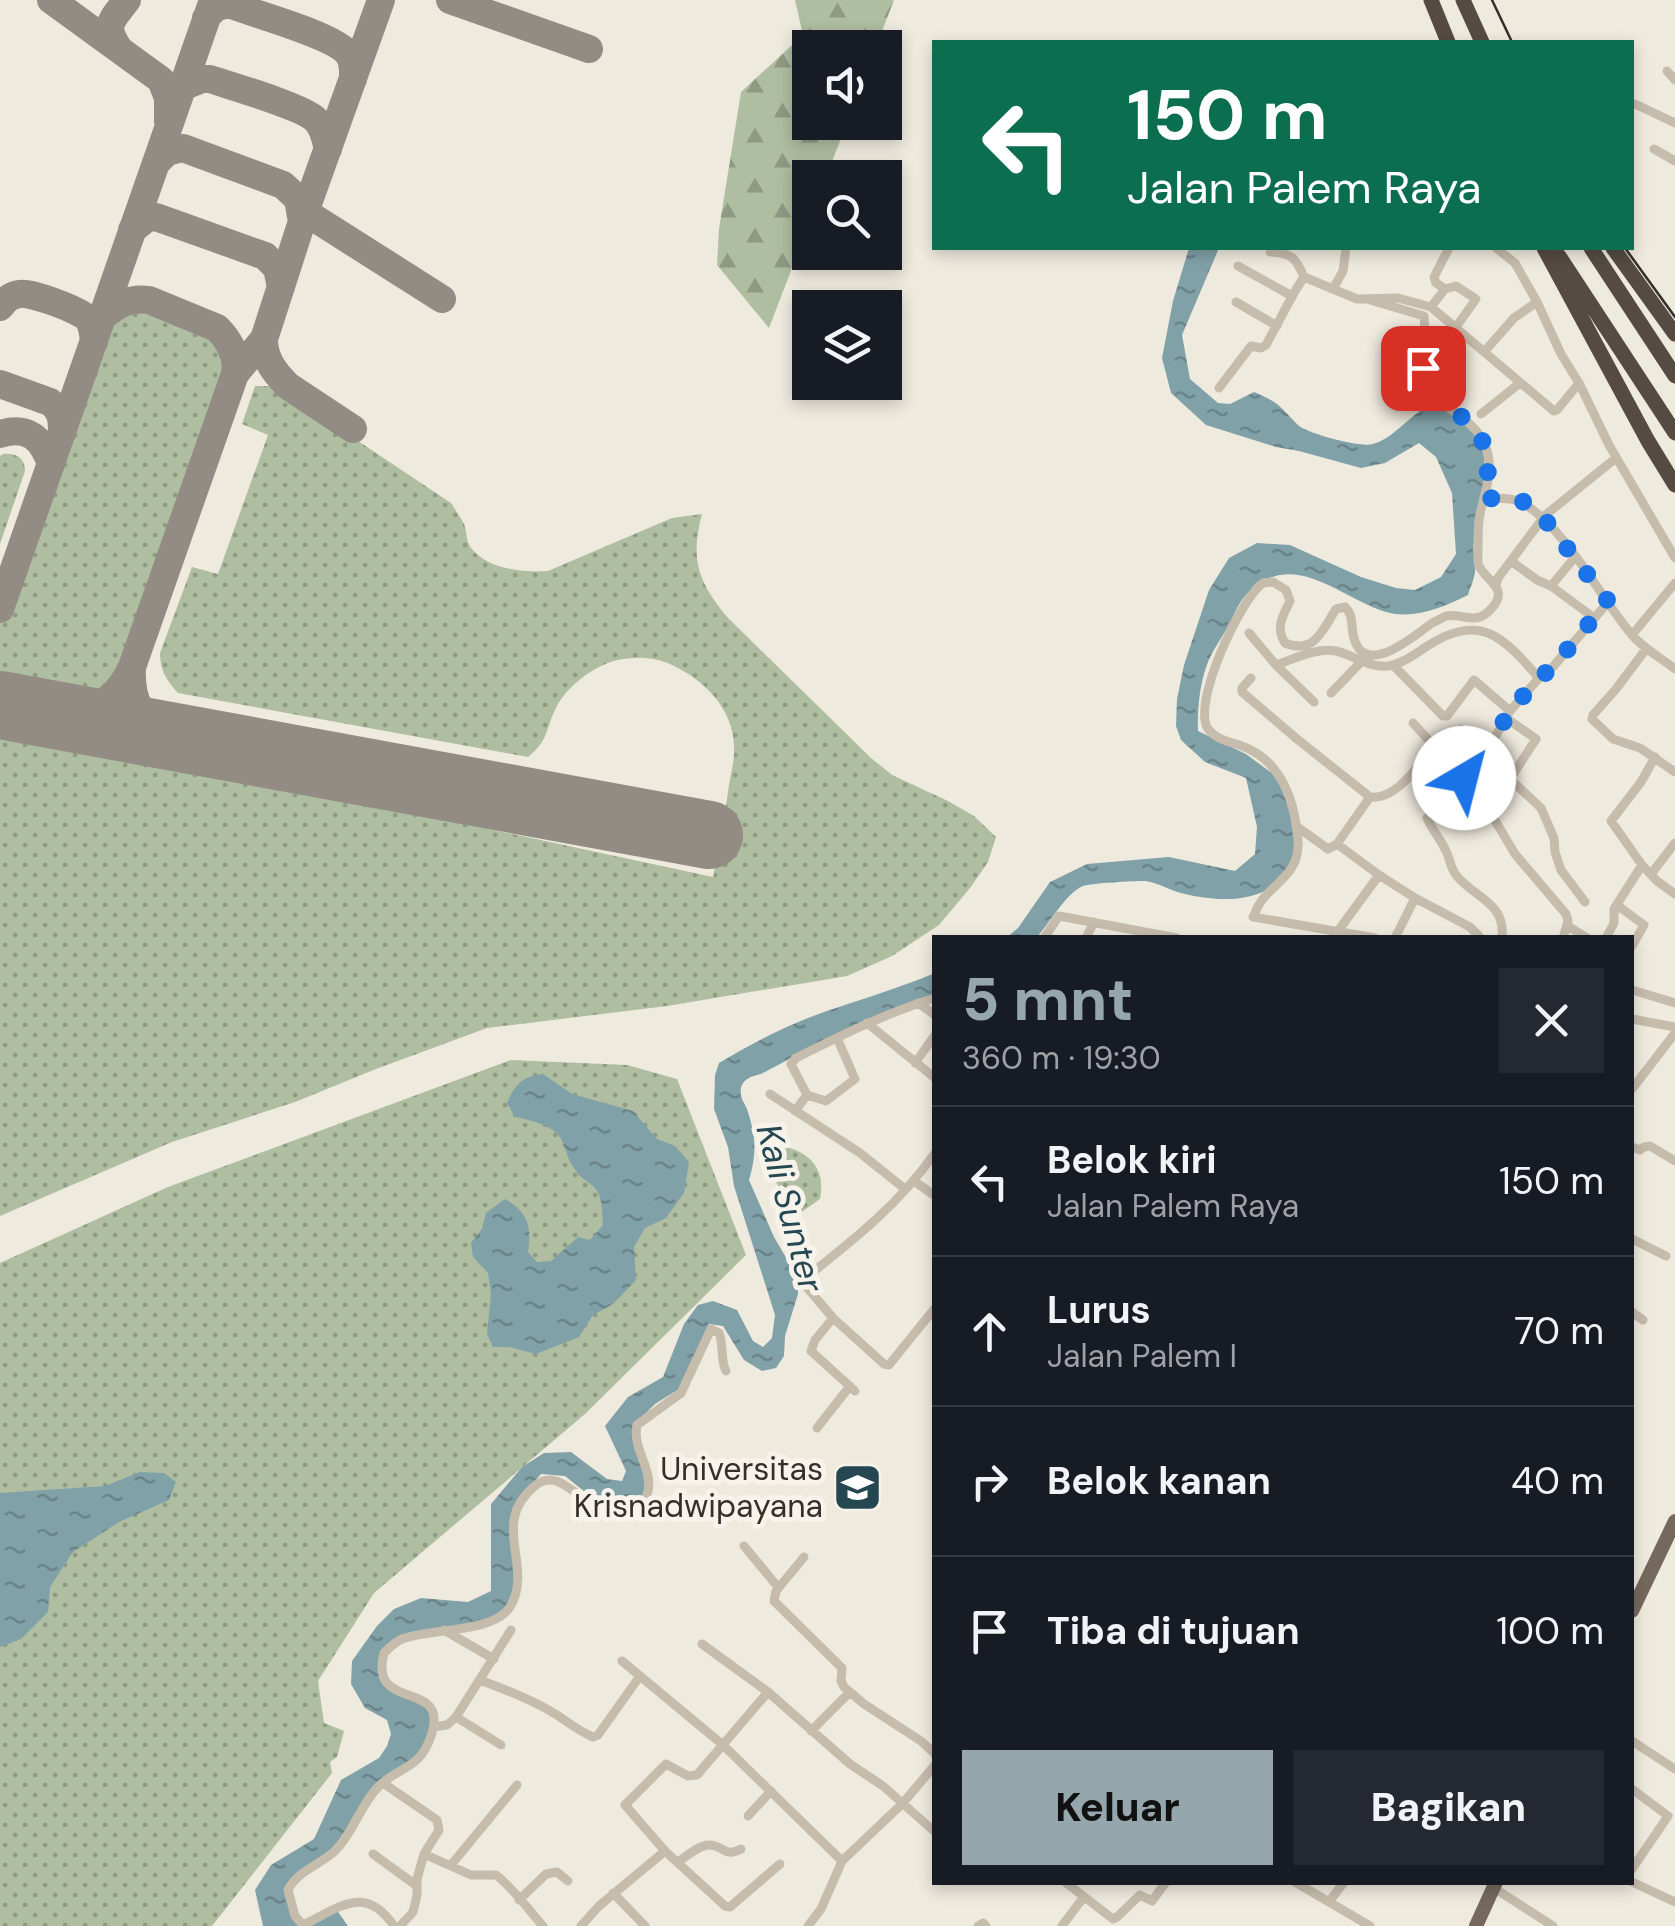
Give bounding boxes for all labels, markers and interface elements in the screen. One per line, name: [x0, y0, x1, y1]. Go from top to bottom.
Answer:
map controls: [792, 30, 902, 400]
button: sound: [792, 30, 902, 140]
text: 150 m: [1127, 70, 1328, 161]
icon: left: [962, 80, 1092, 210]
text: Jalan Palem Raya: [1127, 158, 1482, 217]
button: search: [792, 160, 902, 270]
button: layers: [792, 290, 902, 400]
pin: [1381, 326, 1466, 411]
icon: arrive: [1396, 341, 1451, 396]
position arrow: [1412, 726, 1516, 830]
text: 5 mnt: [962, 960, 1134, 1039]
button: close: [1499, 968, 1604, 1073]
text: 360 m · 19:30: [962, 1037, 1161, 1079]
water label: Kali Sunter: [746, 1119, 835, 1298]
text: Belok kiri: [1047, 1135, 1217, 1185]
icon: left: [962, 1154, 1017, 1209]
text: 150 m: [1499, 1156, 1604, 1206]
text: Jalan Palem Raya: [1047, 1185, 1299, 1227]
text: Lurus: [1047, 1285, 1151, 1335]
icon: ahead: [962, 1304, 1017, 1359]
text: 70 m: [1514, 1306, 1604, 1356]
text: Jalan Palem I: [1047, 1335, 1237, 1377]
place label: Universitas Krisnadwipayana: [574, 1448, 823, 1527]
icon: right: [962, 1454, 1017, 1509]
text: Belok kanan: [1047, 1456, 1271, 1506]
text: 40 m: [1511, 1456, 1604, 1506]
school or university icon: Universitas Krisnadwipayana: [832, 1461, 884, 1513]
icon: arrive: [962, 1604, 1017, 1659]
text: Tiba di tujuan: [1047, 1606, 1300, 1656]
text: 100 m: [1496, 1606, 1604, 1656]
button: Keluar: [962, 1750, 1273, 1865]
button: Bagikan: [1293, 1750, 1604, 1865]

